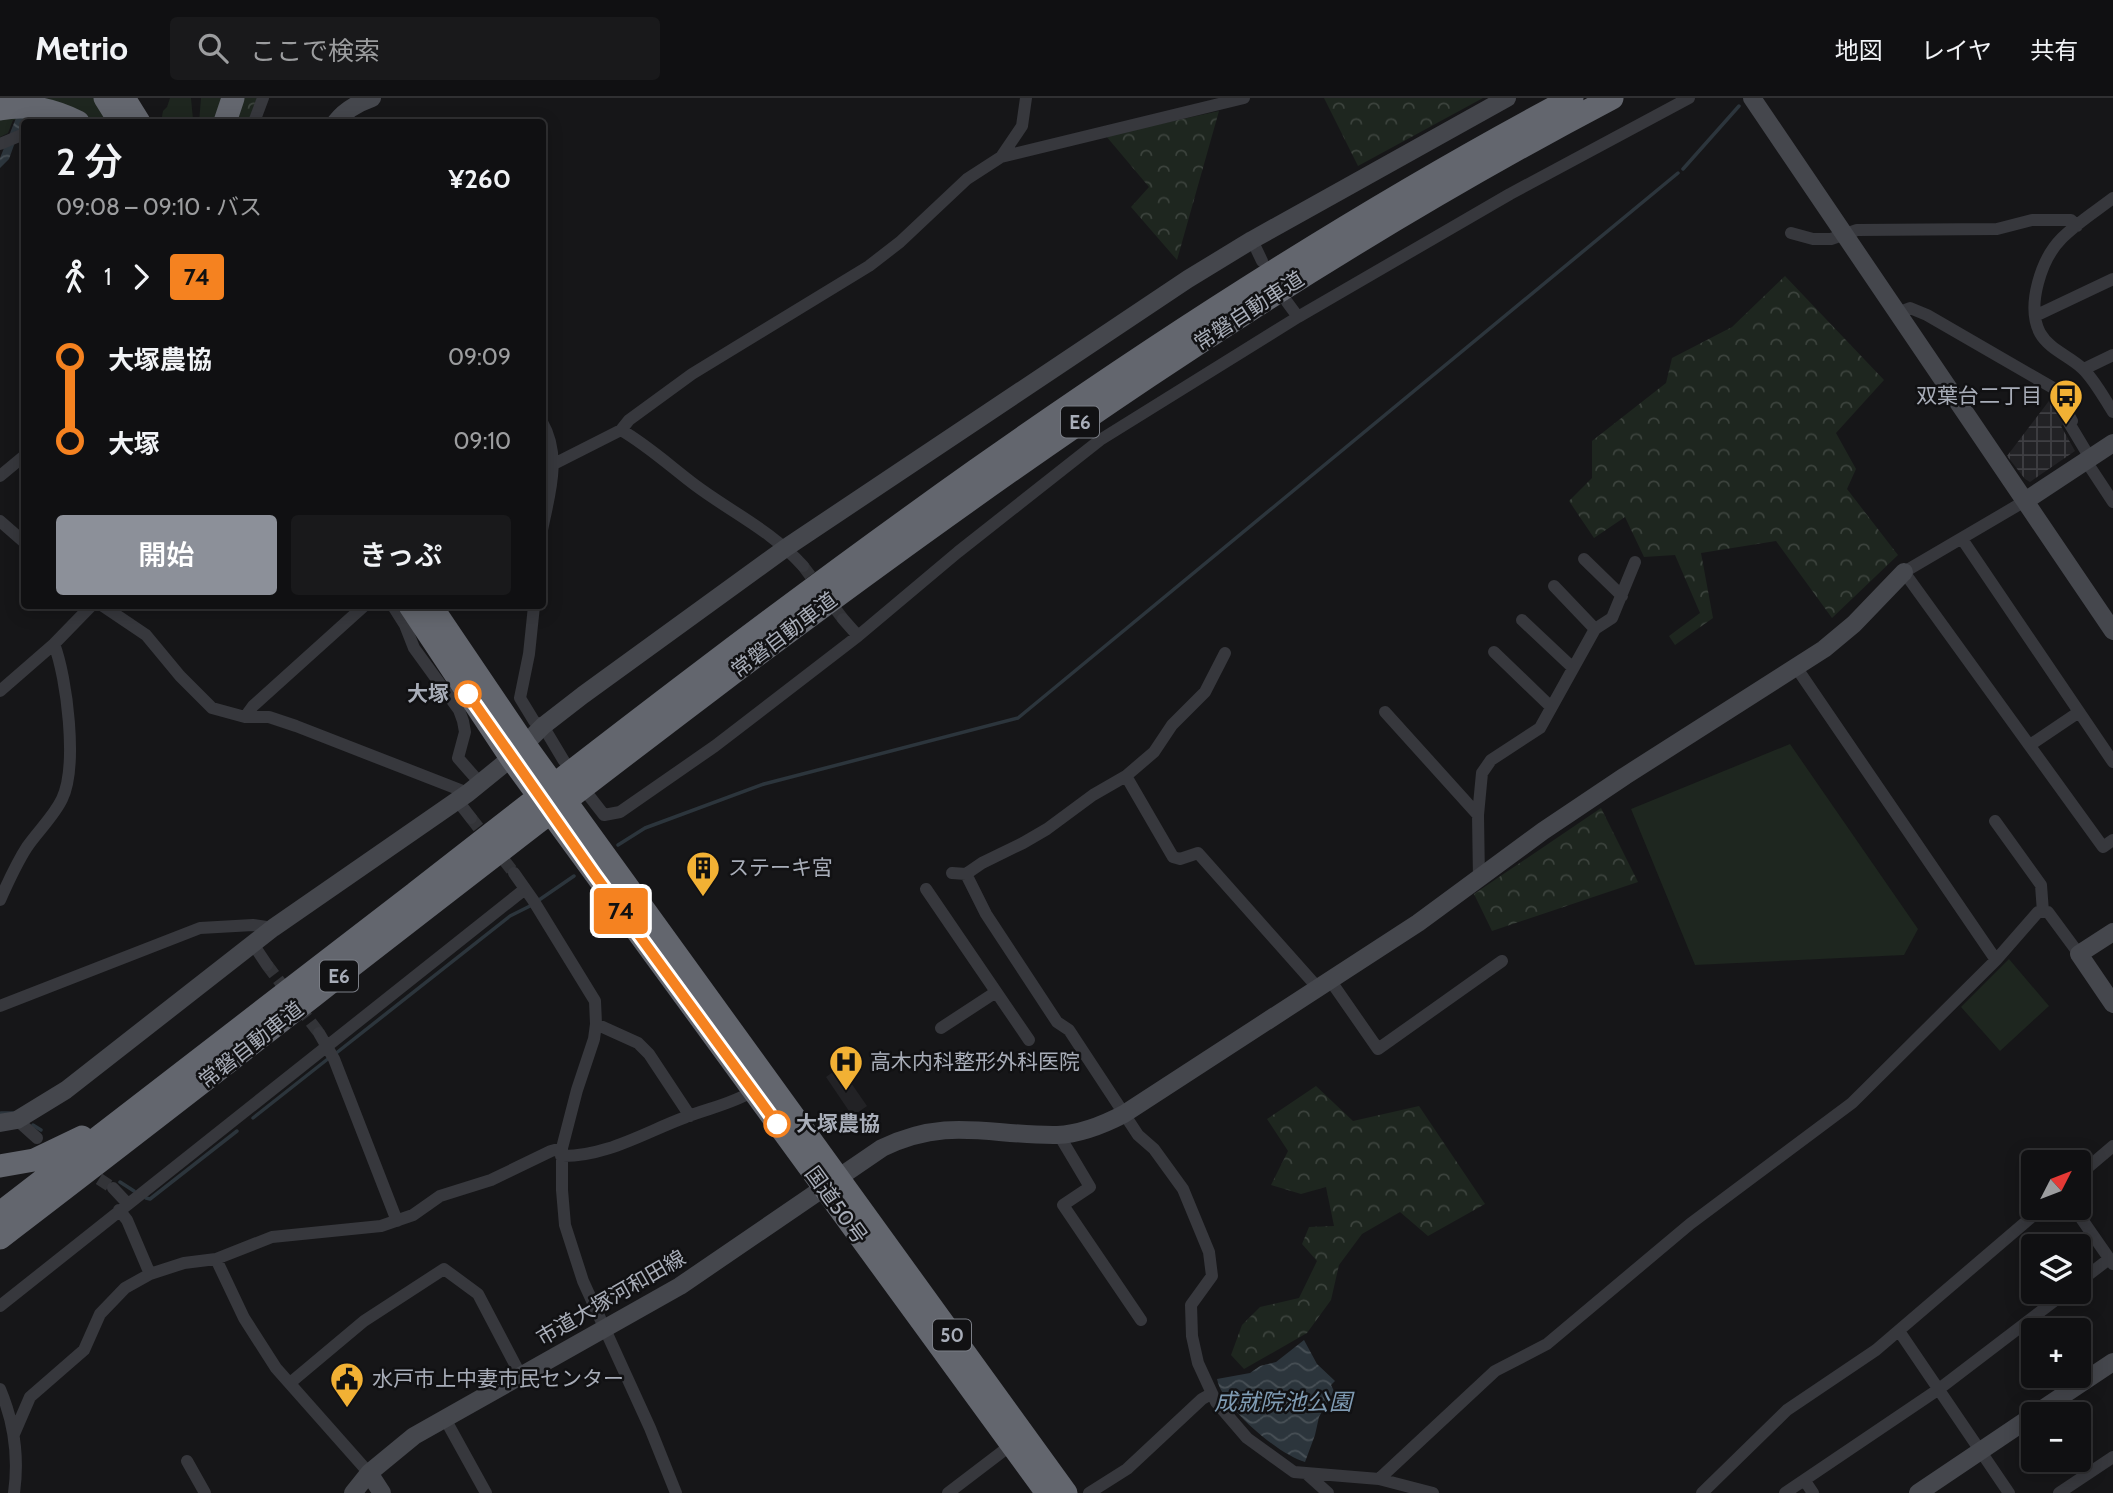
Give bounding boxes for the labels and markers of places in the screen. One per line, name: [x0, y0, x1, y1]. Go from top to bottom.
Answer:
bus stop icon: 双葉台二丁目: [2047, 377, 2085, 426]
place label: 双葉台二丁目: [1916, 383, 2042, 408]
place label: 大塚: [407, 681, 449, 706]
marker: 大塚: [455, 681, 481, 707]
building icon: ステーキ宮: [684, 849, 722, 898]
place label: ステーキ宮: [728, 855, 833, 880]
hospital icon: 高木内科整形外科医院: [827, 1043, 865, 1092]
place label: 高木内科整形外科医院: [870, 1049, 1080, 1074]
marker: 大塚農協: [764, 1111, 790, 1137]
place label: 大塚農協: [796, 1111, 880, 1136]
public building icon: 水戸市上中妻市民センター: [328, 1360, 366, 1409]
place label: 水戸市上中妻市民センター: [372, 1366, 624, 1391]

